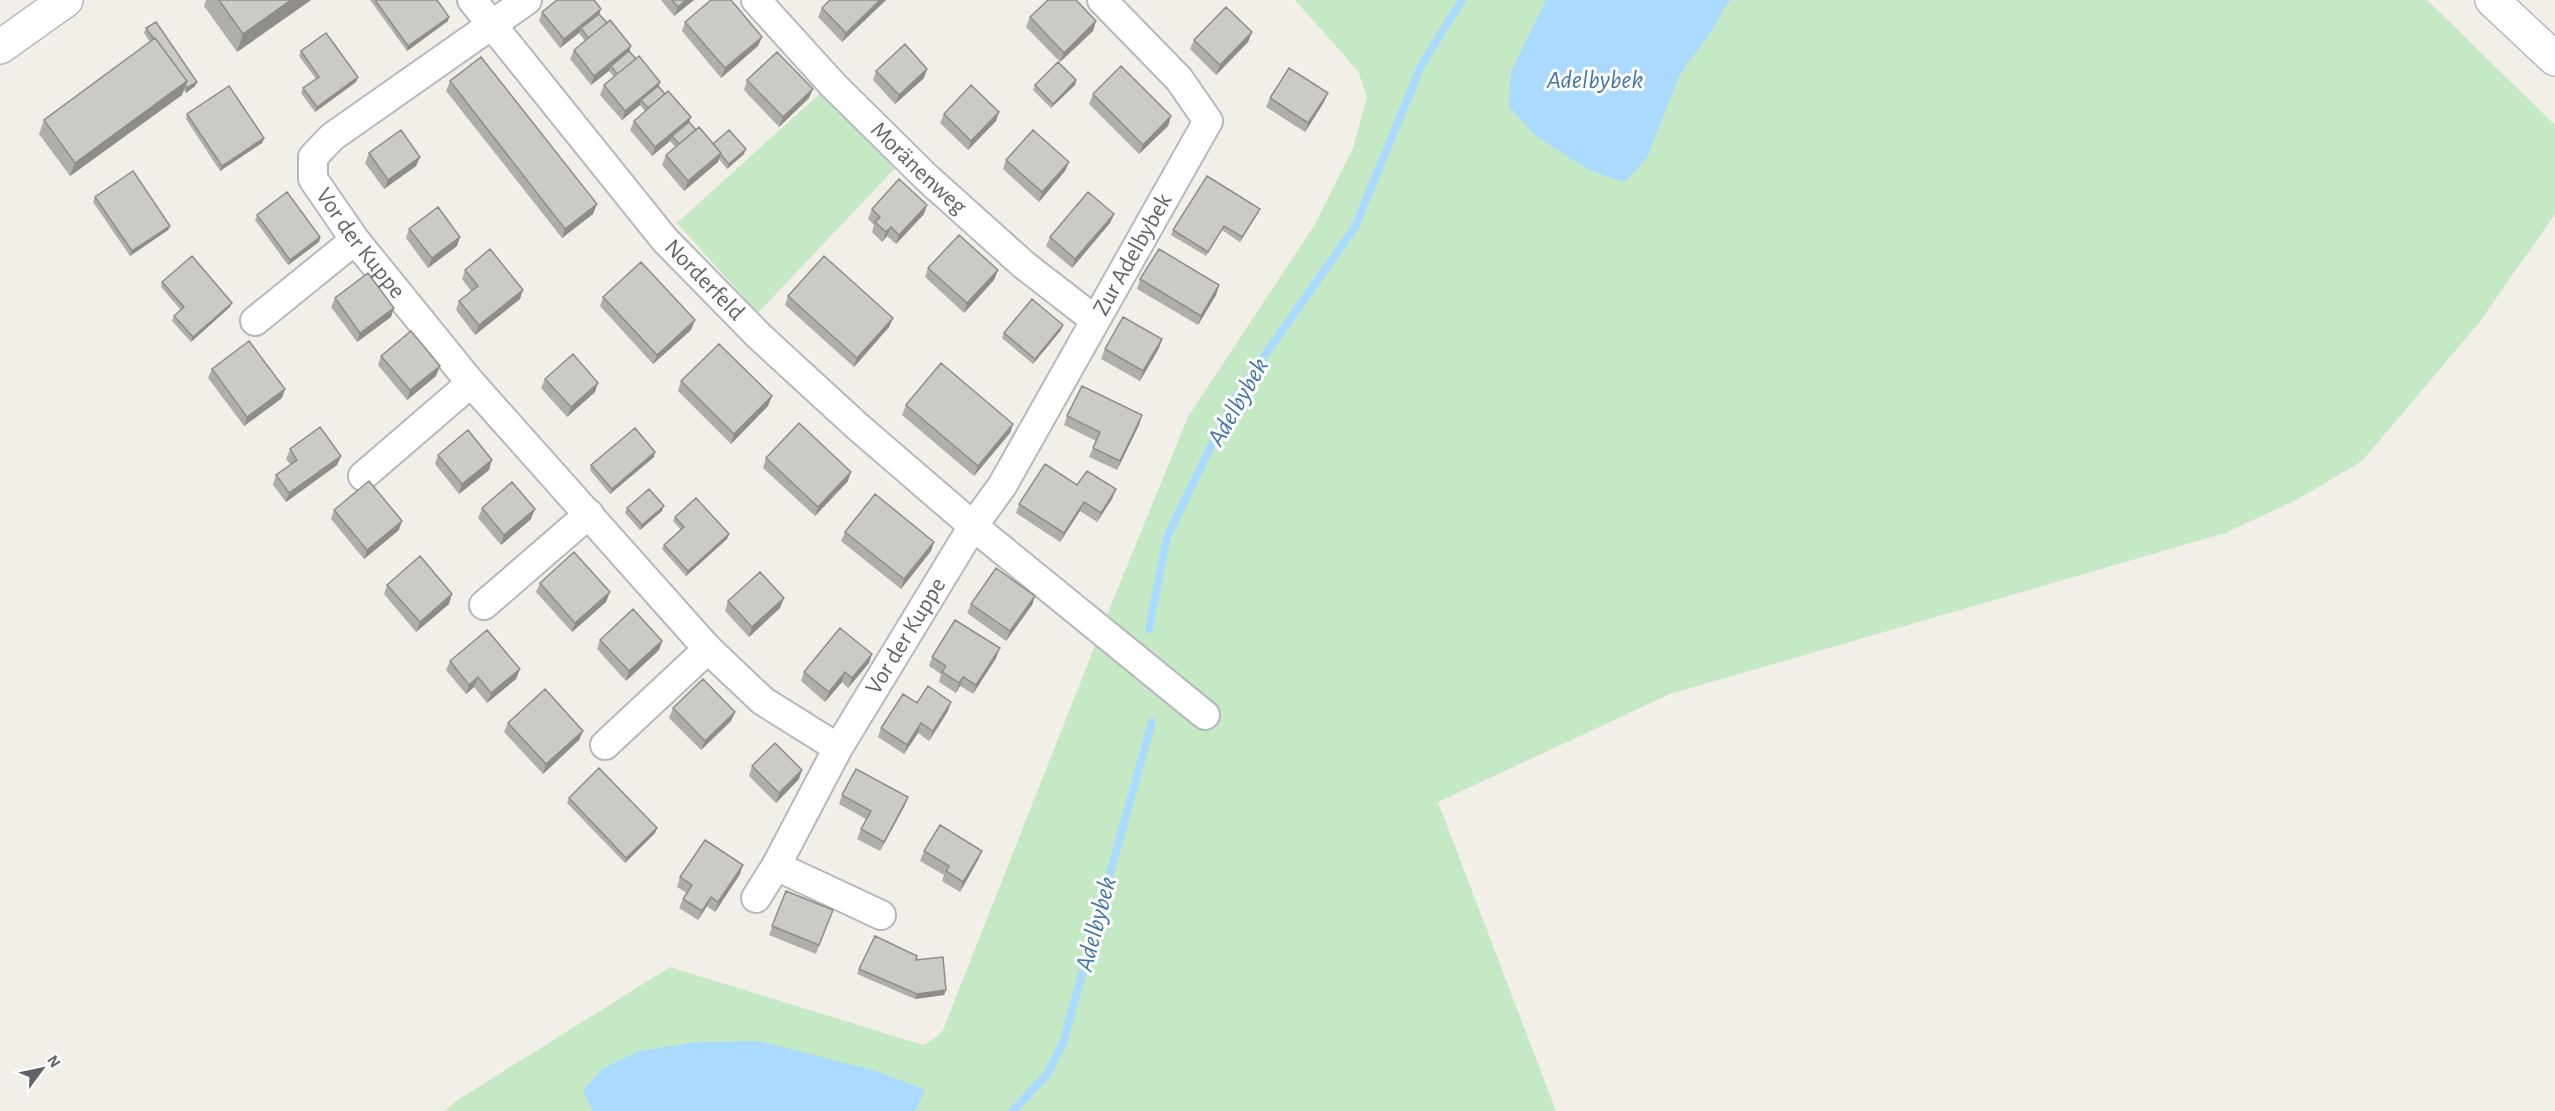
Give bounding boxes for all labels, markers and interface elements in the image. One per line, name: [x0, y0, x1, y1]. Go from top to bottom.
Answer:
water label: Adelbybek: [1546, 67, 1643, 93]
street label: Moränenweg: [866, 117, 971, 219]
street label: Vor der Kuppe: [311, 184, 410, 303]
street label: Zur Adelbybek: [1089, 190, 1176, 320]
street label: Norderfeld: [660, 235, 749, 325]
water label: Adelbybek: [1202, 354, 1273, 451]
street label: Vor der Kuppe: [862, 574, 950, 699]
water label: Adelbybek: [1071, 874, 1121, 975]
north arrow: [12, 1039, 72, 1099]
text: N: [44, 1052, 63, 1070]

